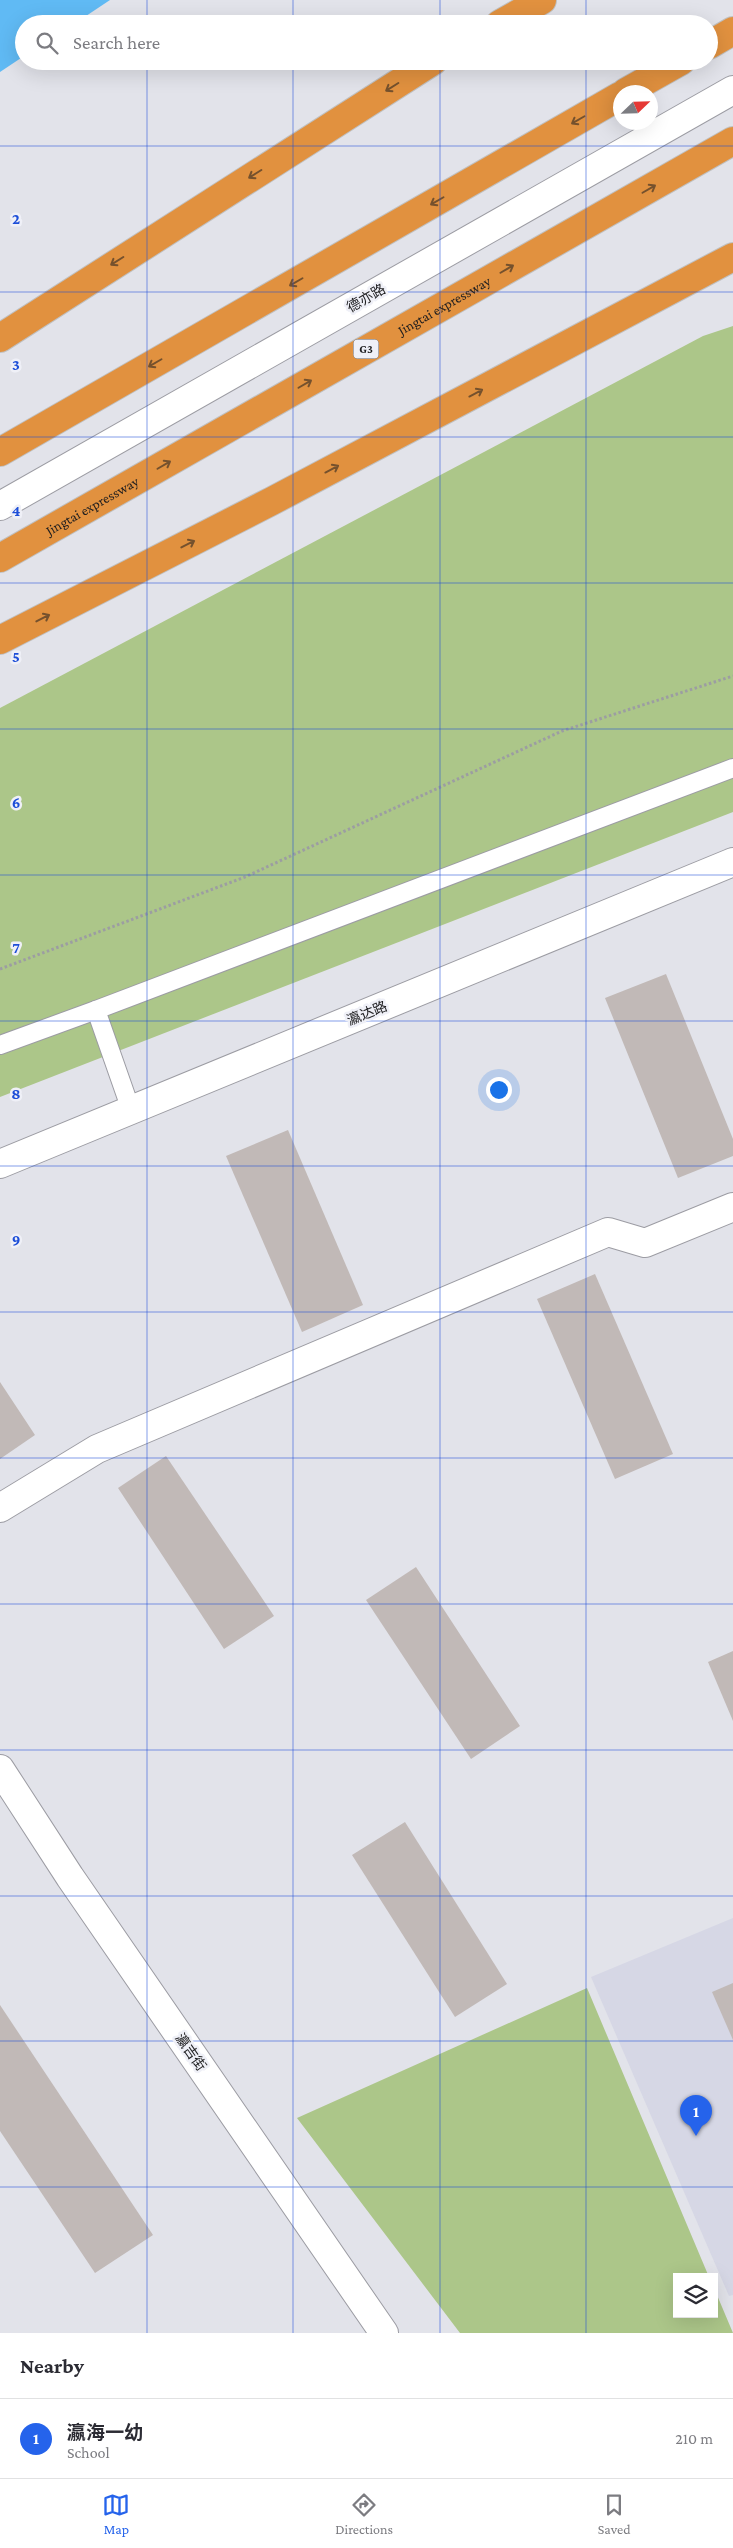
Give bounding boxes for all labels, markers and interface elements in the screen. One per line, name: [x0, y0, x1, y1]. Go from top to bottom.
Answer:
search box: [15, 15, 718, 70]
icon: search: [33, 29, 61, 57]
text: Search here: [73, 32, 160, 53]
one-way arrow: [385, 82, 399, 93]
north arrow: [613, 85, 658, 130]
one-way arrow: [572, 116, 586, 126]
one-way arrow: [248, 170, 262, 180]
one-way arrow: [641, 184, 656, 194]
one-way arrow: [430, 196, 445, 206]
text: 2: [12, 210, 20, 227]
one-way arrow: [111, 256, 125, 266]
one-way arrow: [500, 264, 514, 274]
street label: Jingtai expressway: [393, 272, 494, 339]
one-way arrow: [289, 277, 304, 287]
street label: 德亦路: [344, 281, 388, 315]
road number: G3: [354, 339, 378, 358]
text: 3: [12, 356, 20, 373]
one-way arrow: [149, 358, 163, 368]
one-way arrow: [298, 379, 313, 389]
one-way arrow: [468, 388, 483, 397]
one-way arrow: [156, 459, 171, 469]
one-way arrow: [325, 464, 340, 474]
street label: Jingtai expressway: [41, 473, 142, 539]
text: 4: [12, 502, 21, 519]
one-way arrow: [180, 539, 195, 548]
one-way arrow: [36, 613, 51, 623]
text: 5: [12, 648, 20, 665]
text: 6: [12, 794, 20, 811]
text: 7: [12, 939, 20, 956]
street label: 瀛达路: [345, 998, 389, 1028]
your location: [486, 1077, 512, 1103]
text: 8: [11, 1085, 21, 1102]
text: 9: [12, 1231, 20, 1248]
street label: 瀛吉街: [172, 2030, 210, 2074]
pin: 1: [680, 2095, 712, 2136]
map controls: [673, 2273, 718, 2318]
button: layers: [673, 2273, 718, 2318]
text: Nearby: [20, 2354, 84, 2378]
text: 瀛海一幼: [67, 2422, 143, 2443]
text: 1: [33, 2430, 39, 2447]
text: 210 m: [675, 2430, 713, 2447]
text: School: [67, 2444, 110, 2461]
tab: Map: [102, 2491, 130, 2537]
tab: Directions: [335, 2491, 393, 2537]
tab: Saved: [598, 2491, 631, 2537]

